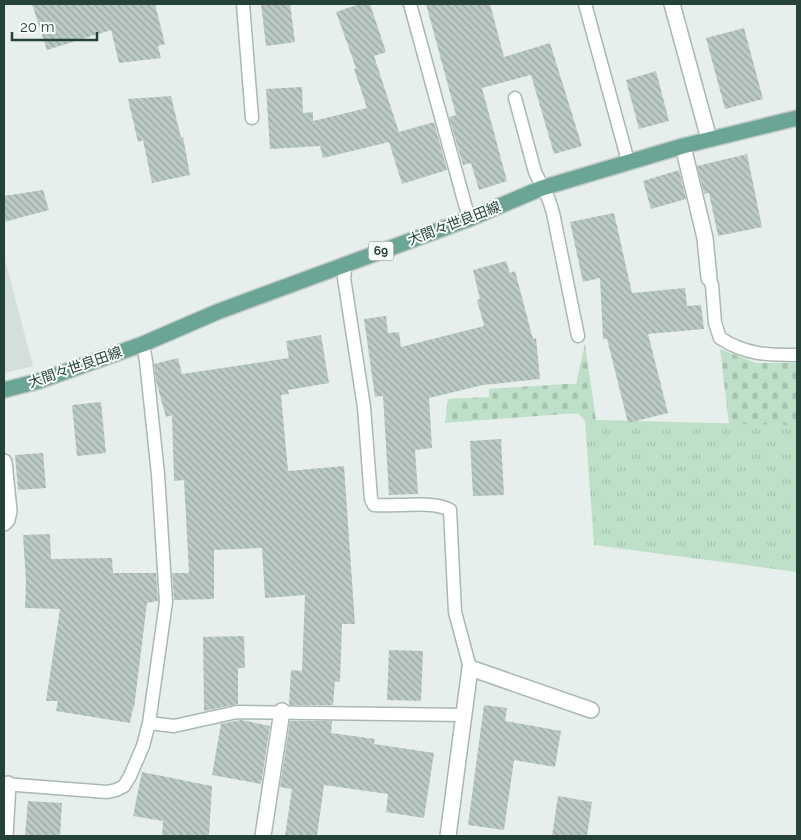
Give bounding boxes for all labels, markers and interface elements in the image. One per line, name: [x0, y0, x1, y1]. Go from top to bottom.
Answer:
scale bar: [12, 10, 98, 42]
text: 20 m: [20, 18, 55, 36]
street label: 大間々世良田線: [405, 198, 503, 248]
road number: 69: [368, 242, 394, 260]
street label: 大間々世良田線: [26, 343, 124, 391]

